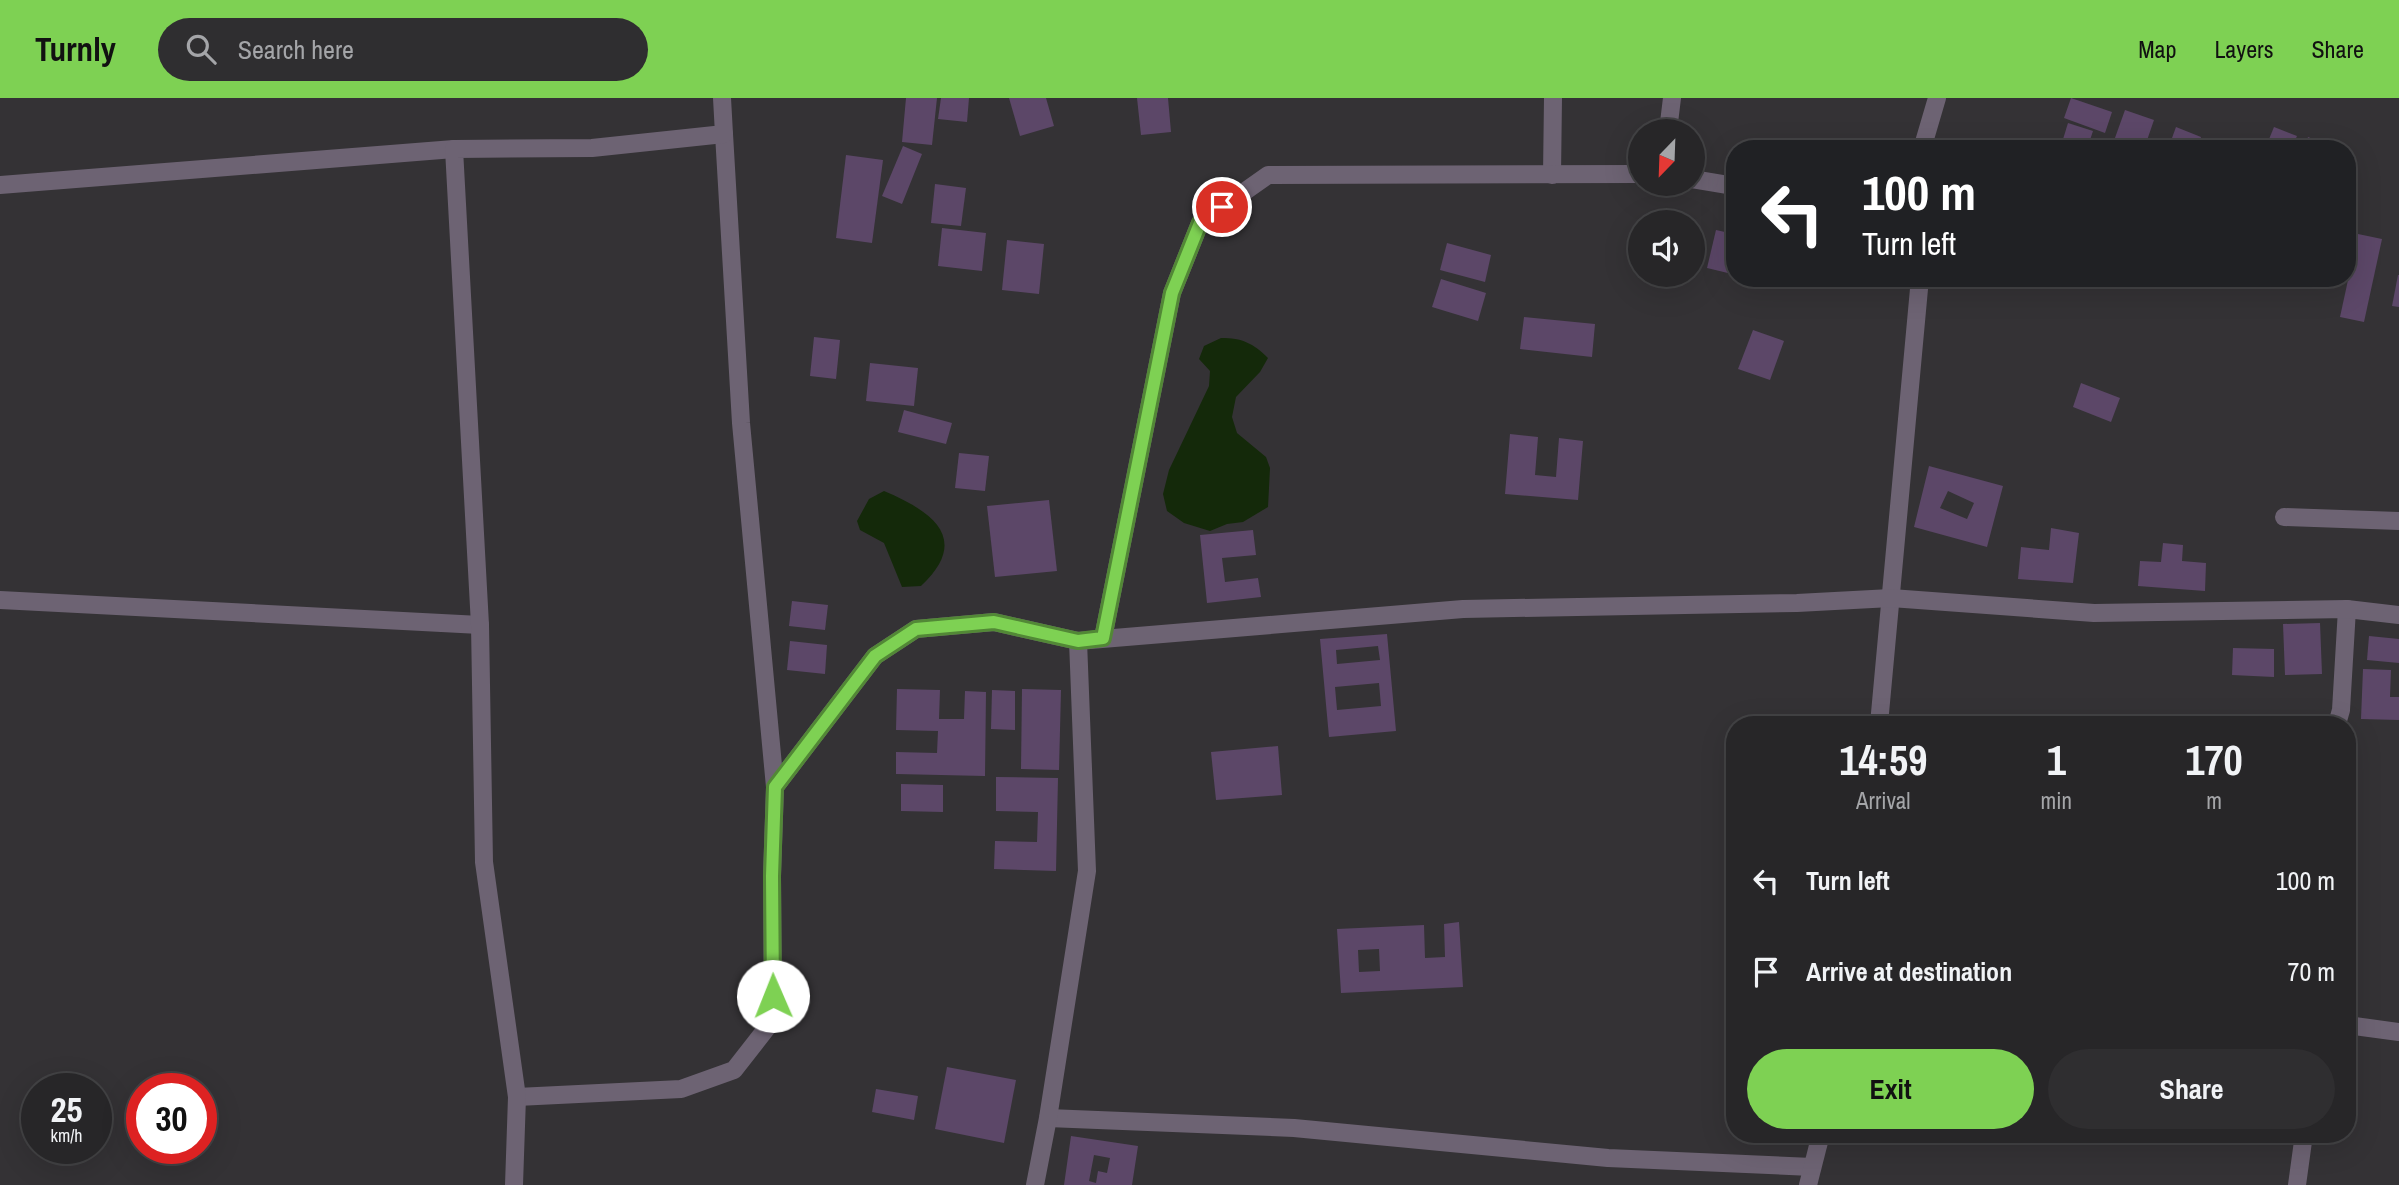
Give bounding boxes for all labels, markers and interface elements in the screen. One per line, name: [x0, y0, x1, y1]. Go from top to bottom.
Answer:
search box: [158, 18, 648, 81]
text: Turnly: [35, 27, 116, 71]
icon: search: [182, 30, 220, 68]
text: Search here: [238, 32, 354, 67]
text: Map: [2138, 33, 2176, 65]
text: Layers: [2214, 33, 2273, 65]
text: Share: [2311, 33, 2364, 65]
north arrow: [1628, 119, 1704, 196]
map controls: [1628, 119, 1705, 287]
text: 100 m: [1862, 159, 1976, 225]
icon: left: [1747, 168, 1838, 259]
pin: [1192, 177, 1252, 237]
icon: arrive: [1203, 188, 1241, 226]
button: sound: [1628, 210, 1705, 287]
text: Turn left: [1862, 222, 1956, 265]
text: 14:59: [1839, 732, 1927, 788]
text: 1: [2047, 732, 2066, 788]
text: 170: [2185, 732, 2243, 788]
text: Arrival: [1856, 785, 1911, 816]
text: min: [2041, 785, 2072, 816]
text: m: [2206, 785, 2222, 816]
icon: left: [1747, 862, 1785, 900]
text: Turn left: [1806, 863, 1890, 898]
text: 100 m: [2276, 863, 2335, 898]
icon: arrive: [1747, 953, 1785, 991]
text: Arrive at destination: [1806, 954, 2012, 989]
text: 70 m: [2288, 954, 2335, 989]
position arrow: [736, 959, 810, 1033]
button: Exit: [1747, 1049, 2034, 1129]
button: Share: [2048, 1049, 2335, 1129]
speed limit sign: 30: [126, 1073, 217, 1164]
text: 25: [51, 1086, 82, 1133]
text: km/h: [51, 1123, 83, 1148]

